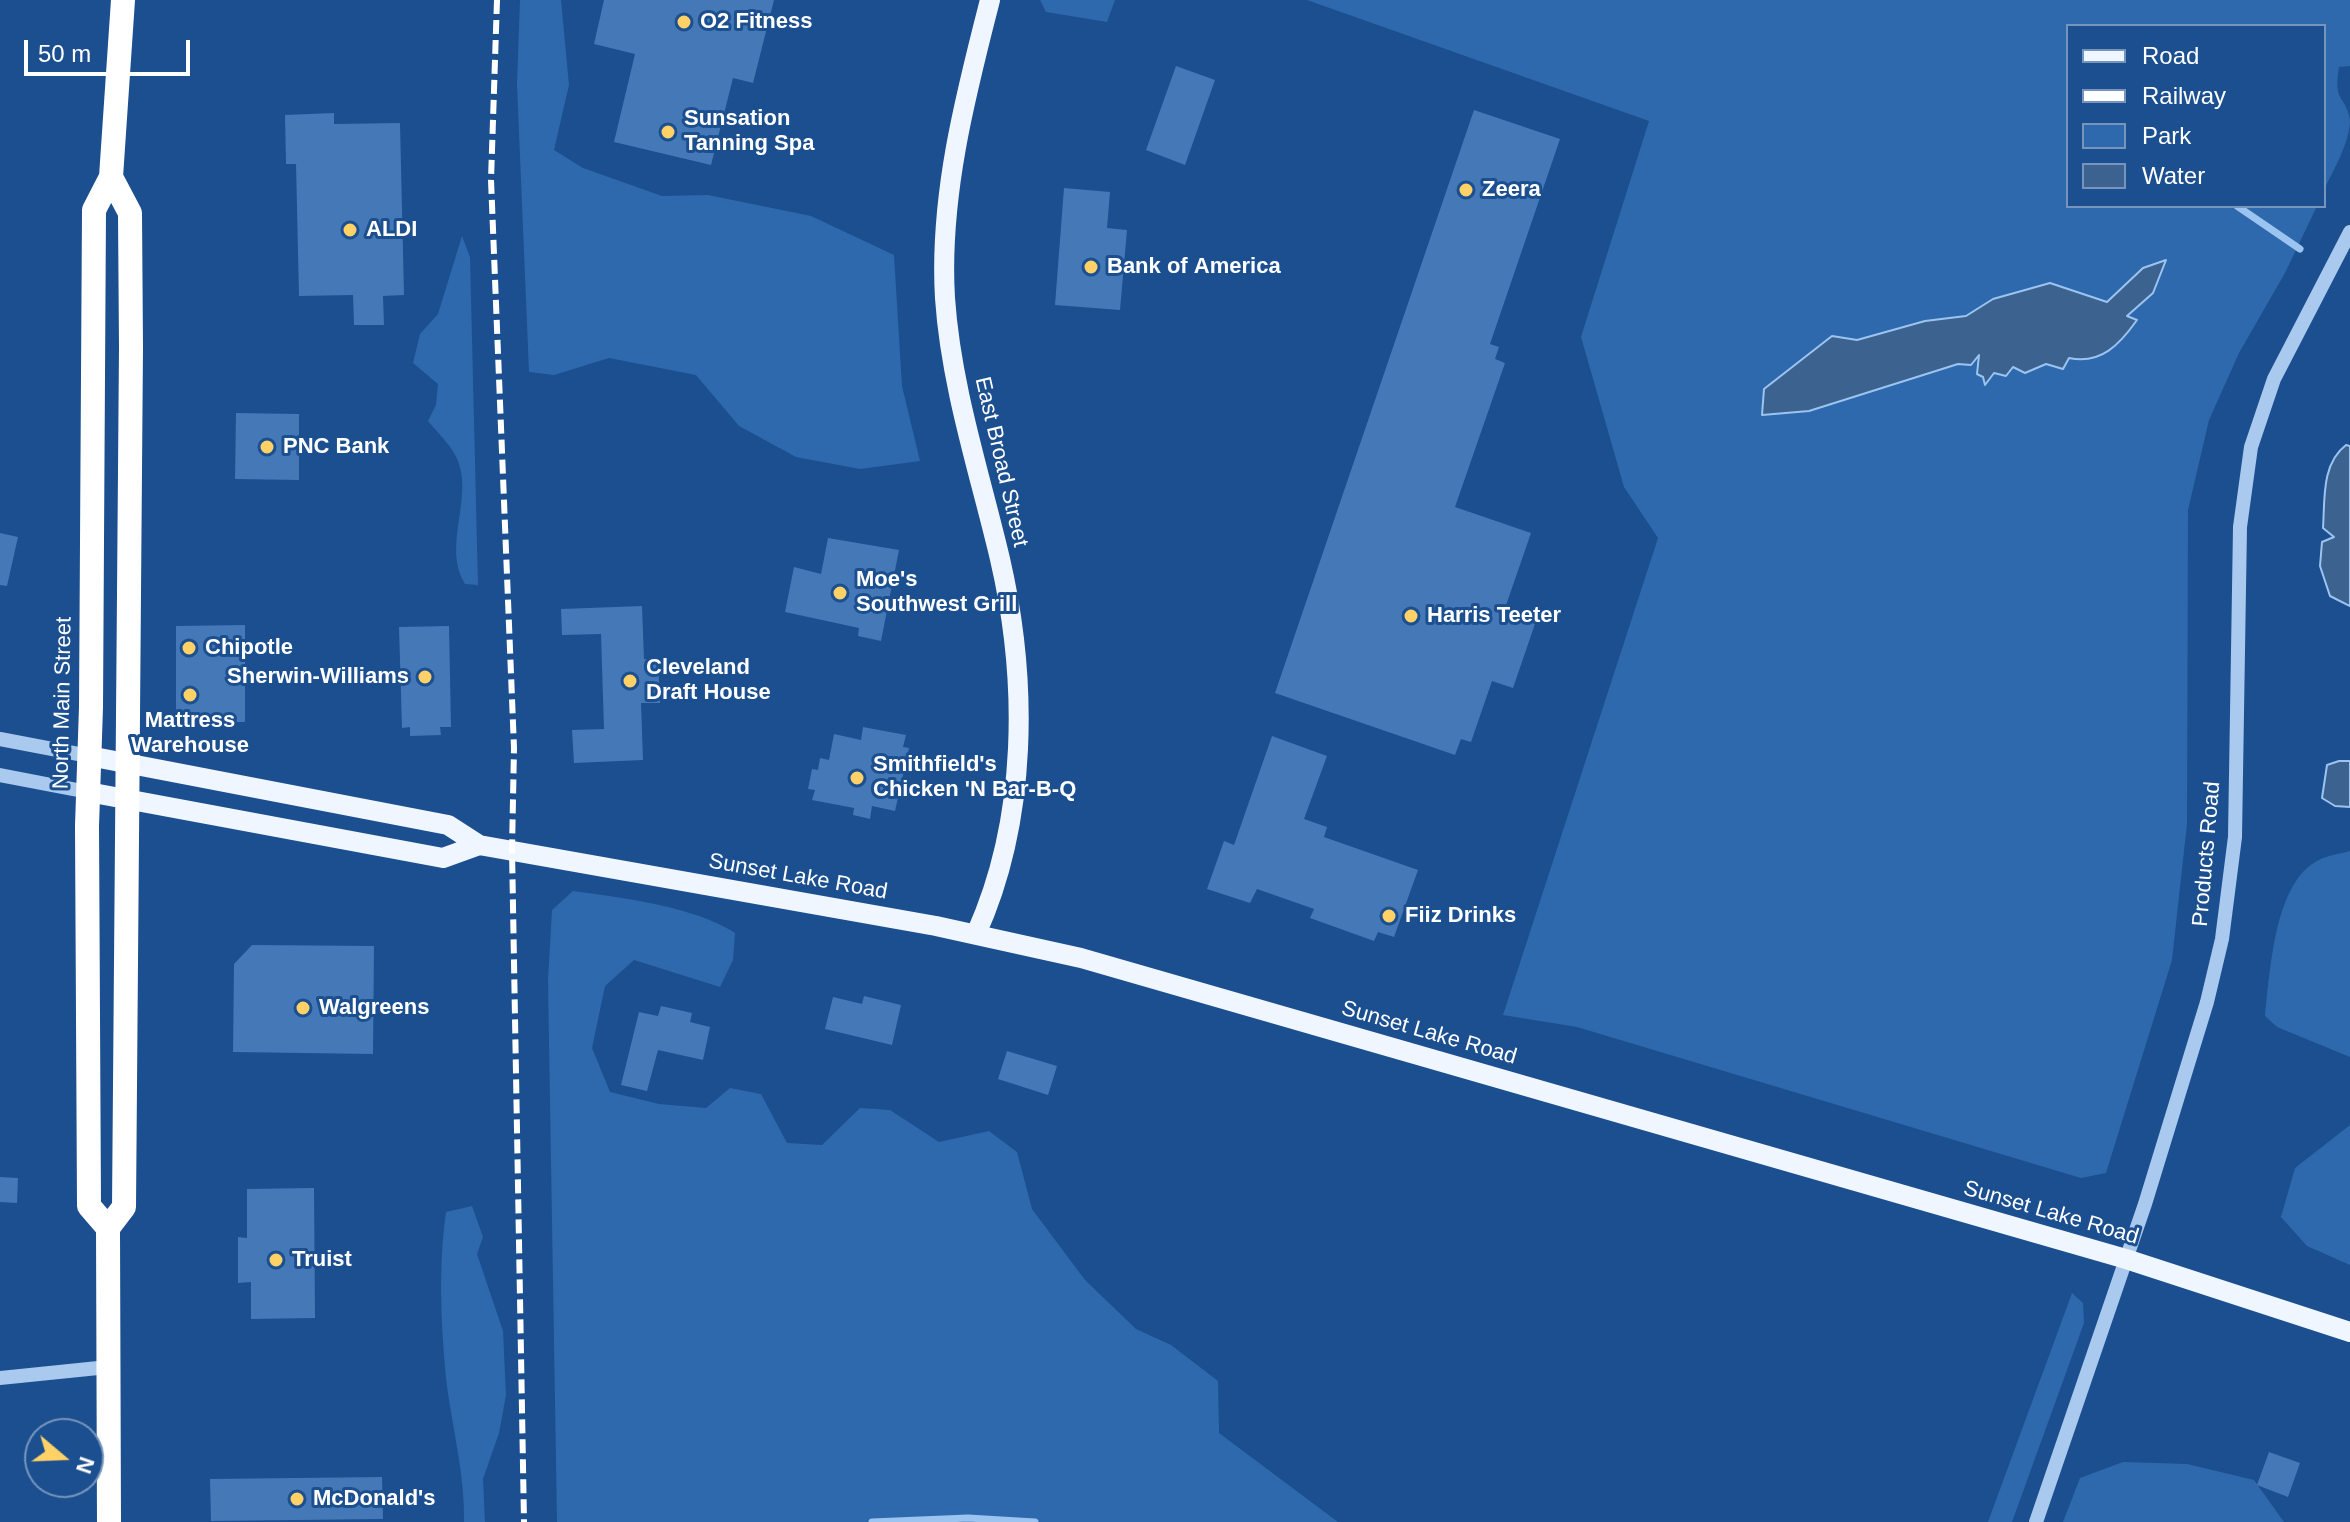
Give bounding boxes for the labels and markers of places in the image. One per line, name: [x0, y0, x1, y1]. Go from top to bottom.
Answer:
place label: O2 Fitness: [700, 9, 812, 35]
marker: O2 Fitness: [675, 13, 693, 31]
place label: Sunsation Tanning Spa: [684, 106, 814, 158]
marker: Sunsation Tanning Spa: [659, 123, 677, 141]
place label: Zeera: [1482, 177, 1541, 203]
marker: Zeera: [1457, 181, 1475, 199]
place label: ALDI: [366, 217, 417, 243]
marker: ALDI: [341, 221, 359, 239]
place label: Bank of America: [1107, 254, 1281, 280]
marker: Bank of America: [1082, 258, 1100, 276]
place label: PNC Bank: [283, 434, 389, 460]
marker: PNC Bank: [258, 438, 276, 456]
place label: Moe's Southwest Grill: [856, 567, 1017, 618]
marker: Moe's Southwest Grill: [831, 584, 849, 602]
place label: Harris Teeter: [1427, 603, 1561, 629]
marker: Harris Teeter: [1402, 607, 1420, 625]
place label: Chipotle: [205, 635, 293, 661]
marker: Chipotle: [180, 639, 198, 657]
place label: Cleveland Draft House: [646, 655, 771, 706]
place label: Sherwin-Williams: [227, 664, 409, 690]
marker: Sherwin-Williams: [416, 668, 434, 686]
marker: Cleveland Draft House: [621, 672, 639, 690]
marker: Mattress Warehouse: [181, 686, 199, 704]
place label: Mattress Warehouse: [131, 708, 249, 760]
place label: Smithfield's Chicken 'N Bar-B-Q: [873, 752, 1076, 804]
marker: Smithfield's Chicken 'N Bar-B-Q: [848, 769, 866, 787]
place label: Fiiz Drinks: [1405, 903, 1516, 929]
marker: Fiiz Drinks: [1380, 907, 1398, 925]
place label: Walgreens: [319, 995, 429, 1021]
marker: Walgreens: [294, 999, 312, 1017]
place label: Truist: [292, 1247, 352, 1273]
marker: Truist: [267, 1251, 285, 1269]
place label: McDonald's: [313, 1486, 436, 1512]
marker: McDonald's: [288, 1490, 306, 1508]

